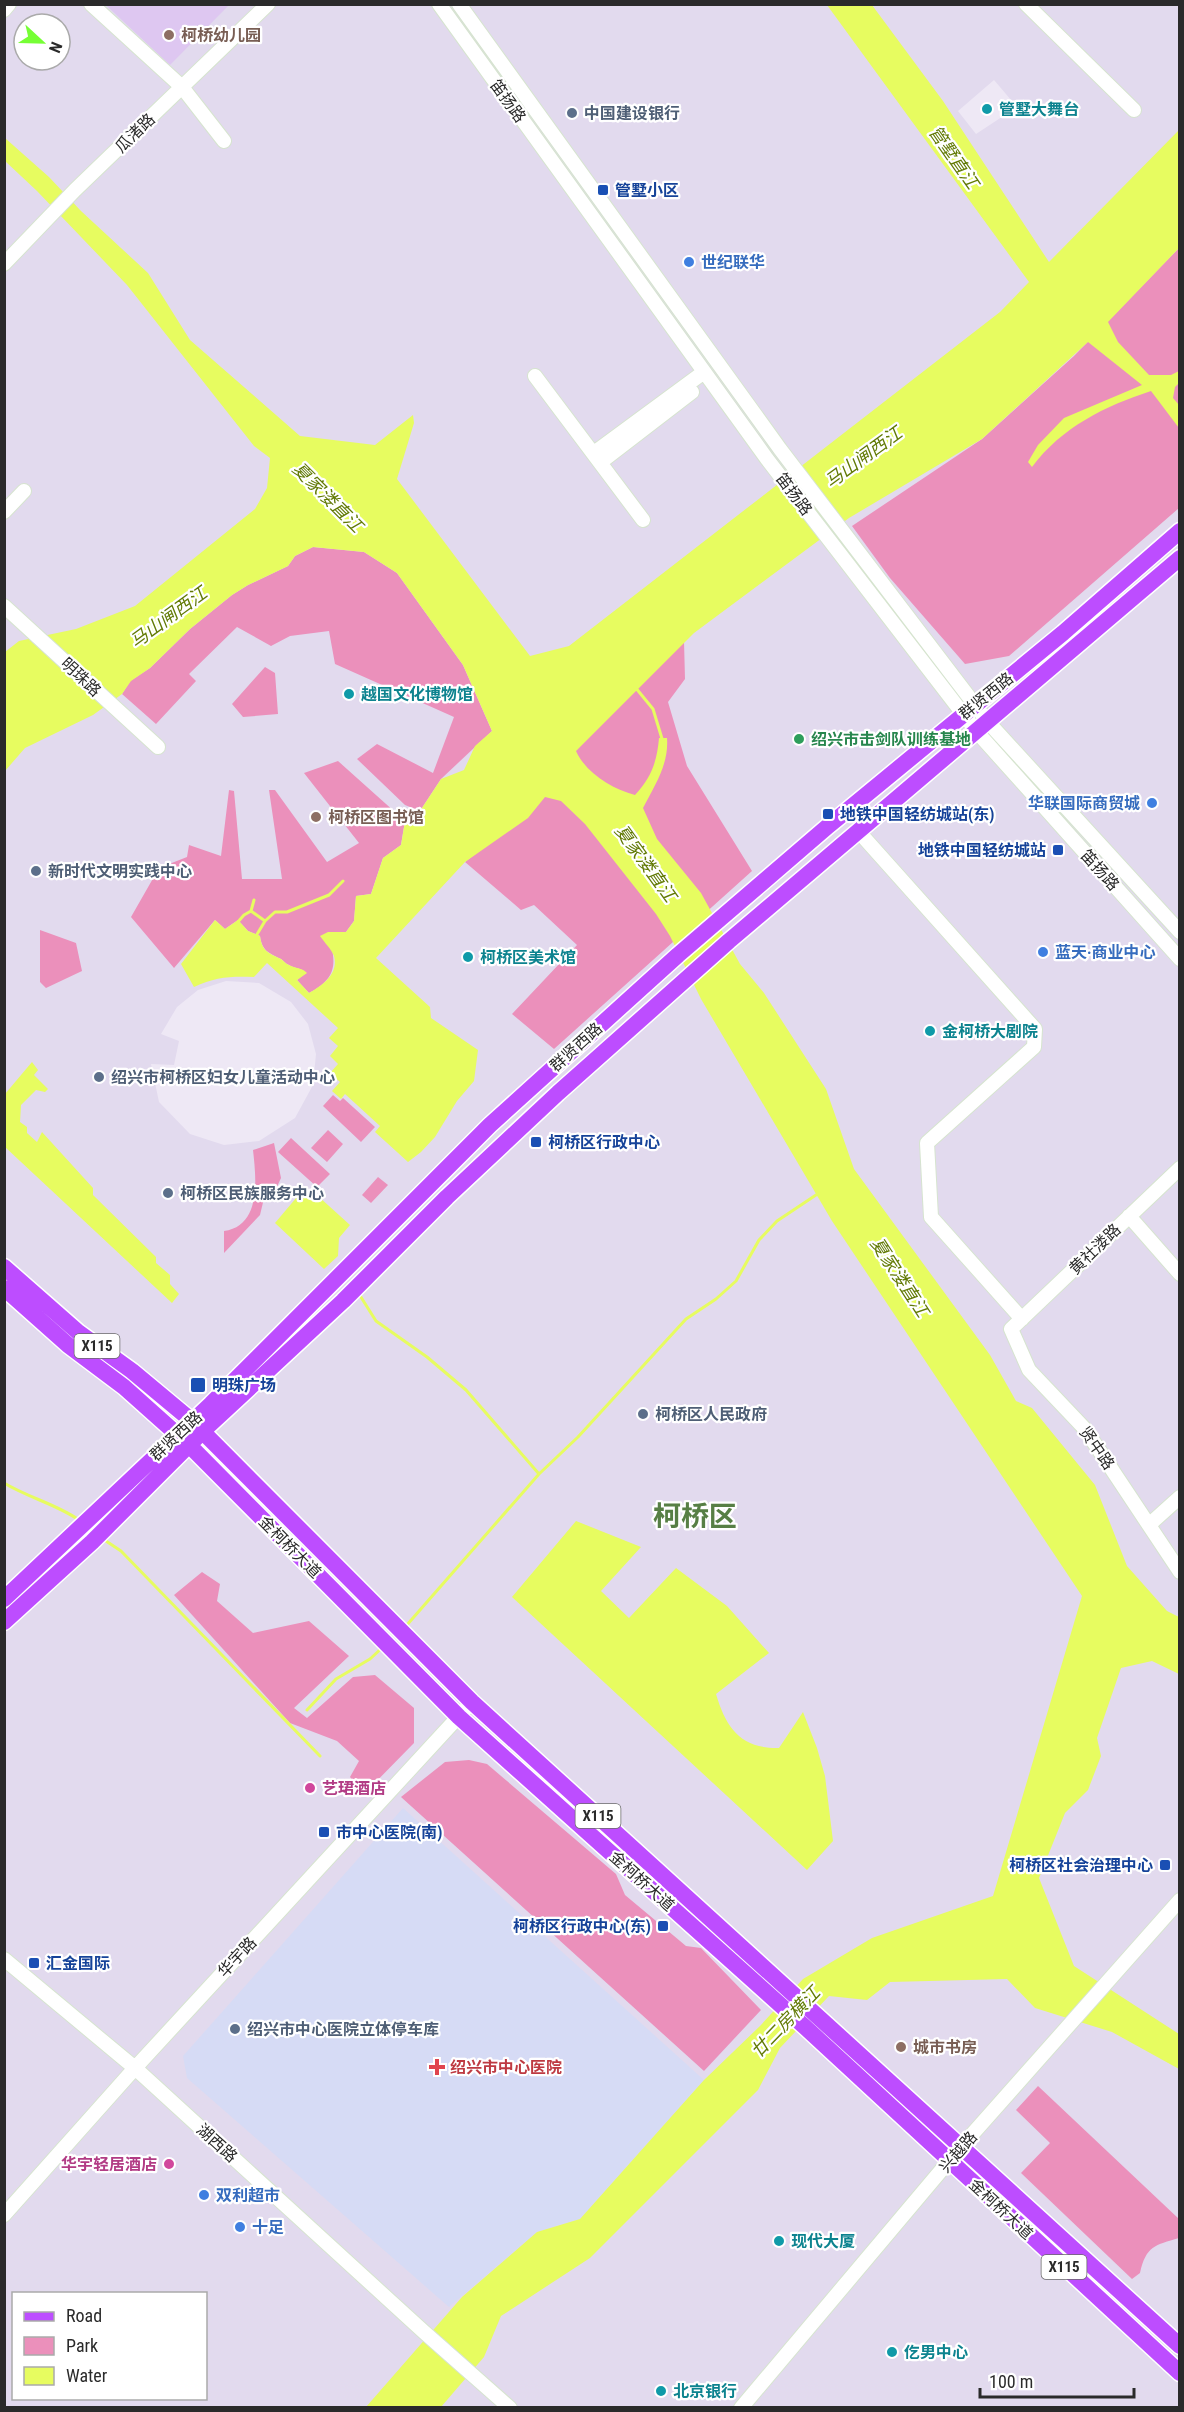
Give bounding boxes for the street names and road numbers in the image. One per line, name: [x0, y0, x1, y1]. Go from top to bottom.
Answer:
street label: 笛扬路: [486, 76, 530, 126]
street label: 瓜渚路: [111, 109, 159, 157]
street label: 笛扬路: [772, 469, 816, 519]
street label: 明珠路: [57, 654, 105, 700]
street label: 群贤西路: [955, 668, 1017, 724]
street label: 笛扬路: [1077, 846, 1123, 894]
street label: 群贤西路: [546, 1019, 606, 1075]
street label: 黄社溇路: [1065, 1220, 1125, 1278]
road number: X115: [74, 1334, 120, 1358]
street label: 群贤西路: [146, 1407, 206, 1465]
street label: 贤中路: [1075, 1423, 1119, 1473]
street label: 金柯桥大道: [255, 1512, 325, 1582]
road number: X115: [576, 1804, 620, 1828]
street label: 金柯桥大道: [606, 1847, 678, 1915]
street label: 华宇路: [214, 1933, 260, 1981]
street label: 湖西路: [193, 2120, 241, 2166]
street label: 兴越路: [935, 2128, 981, 2176]
street label: 金柯桥大道: [965, 2175, 1037, 2243]
road number: X115: [1042, 2255, 1086, 2279]

